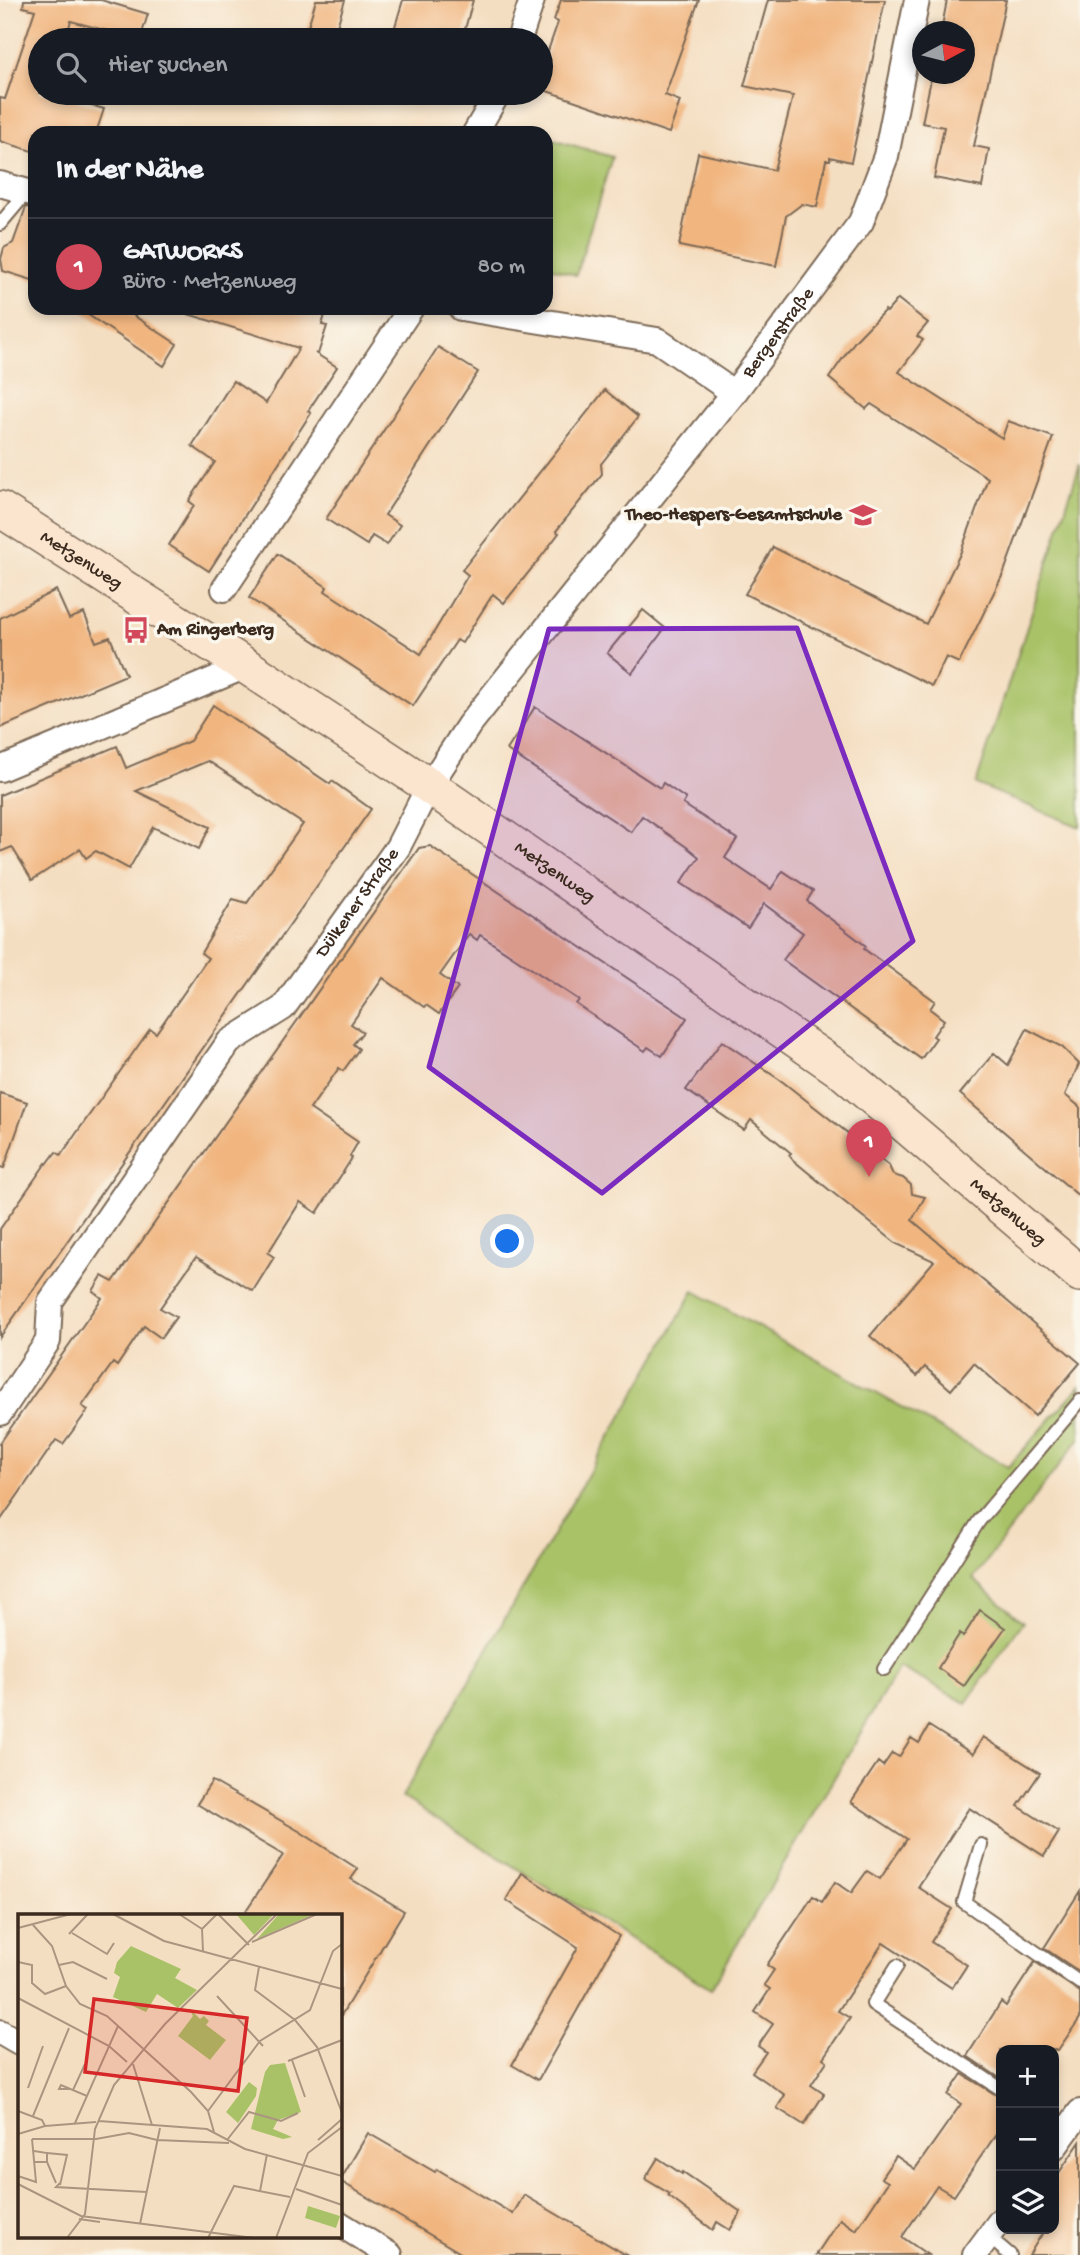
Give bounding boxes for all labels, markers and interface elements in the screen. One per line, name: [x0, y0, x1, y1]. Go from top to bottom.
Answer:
north arrow: [912, 21, 975, 84]
search box: [28, 28, 553, 105]
icon: search: [52, 48, 90, 86]
text: Hier suchen: [108, 51, 228, 82]
text: In der Nähe: [56, 154, 203, 189]
text: GATWORKS: [123, 238, 243, 269]
text: 1: [74, 254, 84, 281]
text: 80 m: [478, 254, 525, 281]
text: Büro · Metzenweg: [123, 269, 297, 296]
street label: Bergerstraße: [737, 283, 820, 383]
school or university icon: Theo-Hespers-Gesamtschule: [848, 500, 878, 530]
place label: Theo-Hespers-Gesamtschule: [623, 504, 843, 527]
street label: Metzenweg: [35, 526, 127, 596]
bus stop icon: Am Ringerberg: [121, 615, 151, 645]
place label: Am Ringerberg: [156, 619, 274, 642]
street label: Metzenweg: [509, 837, 599, 909]
street label: Dülkener Straße: [310, 844, 405, 964]
pin: 1: [846, 1119, 892, 1177]
street label: Metzenweg: [965, 1173, 1051, 1251]
your location: [490, 1224, 524, 1258]
inset map: [18, 1914, 341, 2238]
map controls: [996, 2045, 1059, 2234]
button: +: [996, 2045, 1059, 2108]
button: −: [996, 2108, 1059, 2171]
button: layers: [996, 2171, 1059, 2234]

